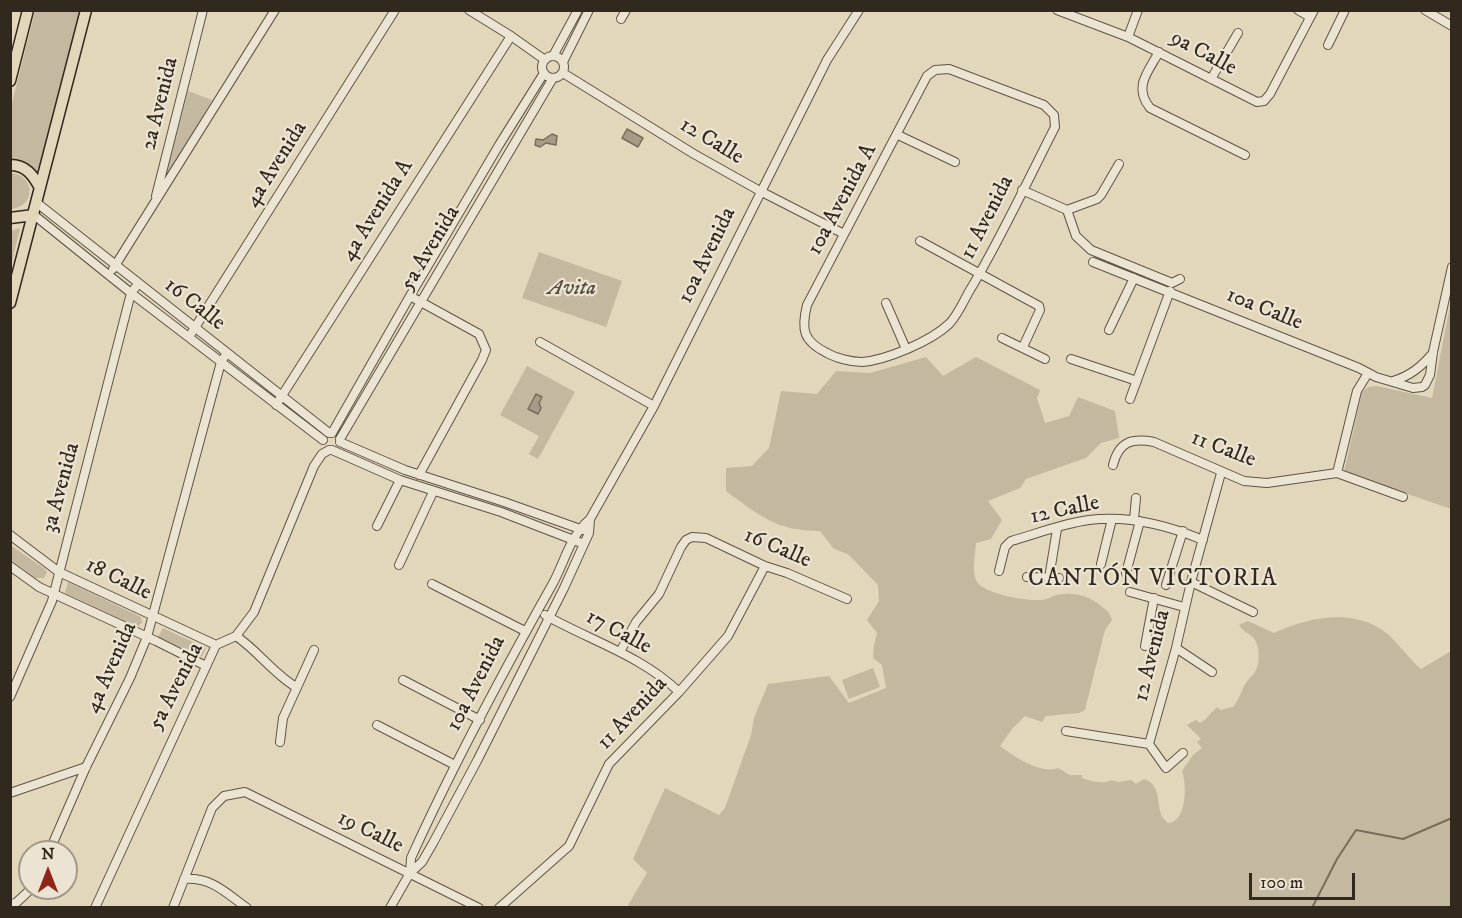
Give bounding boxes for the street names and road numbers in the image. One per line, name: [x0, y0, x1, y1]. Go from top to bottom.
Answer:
street label: 9a Calle: [1165, 26, 1241, 82]
street label: 2a Avenida: [137, 55, 185, 153]
street label: 12 Calle: [674, 113, 748, 171]
street label: 4a Avenida: [240, 117, 314, 213]
street label: 10a Avenida A: [803, 140, 883, 260]
street label: 4a Avenida A: [336, 155, 420, 267]
street label: 11 Avenida: [956, 172, 1020, 264]
street label: 5a Avenida: [395, 202, 467, 296]
street label: 10a Avenida: [673, 204, 743, 308]
street label: 16 Calle: [158, 273, 230, 337]
street label: 10a Calle: [1222, 283, 1306, 337]
street label: 11 Calle: [1187, 426, 1259, 474]
street label: 3a Avenida: [37, 440, 87, 536]
street label: 12 Calle: [1028, 491, 1102, 531]
street label: 16 Calle: [739, 523, 815, 575]
street label: 18 Calle: [81, 553, 155, 607]
street label: 17 Calle: [581, 605, 655, 661]
street label: 12 Avenida: [1129, 607, 1177, 705]
street label: 4a Avenida: [80, 619, 144, 717]
street label: 10a Avenida: [442, 632, 512, 736]
street label: 5a Avenida: [144, 639, 210, 735]
street label: 11 Avenida: [592, 672, 674, 756]
street label: 19 Calle: [333, 806, 407, 860]

